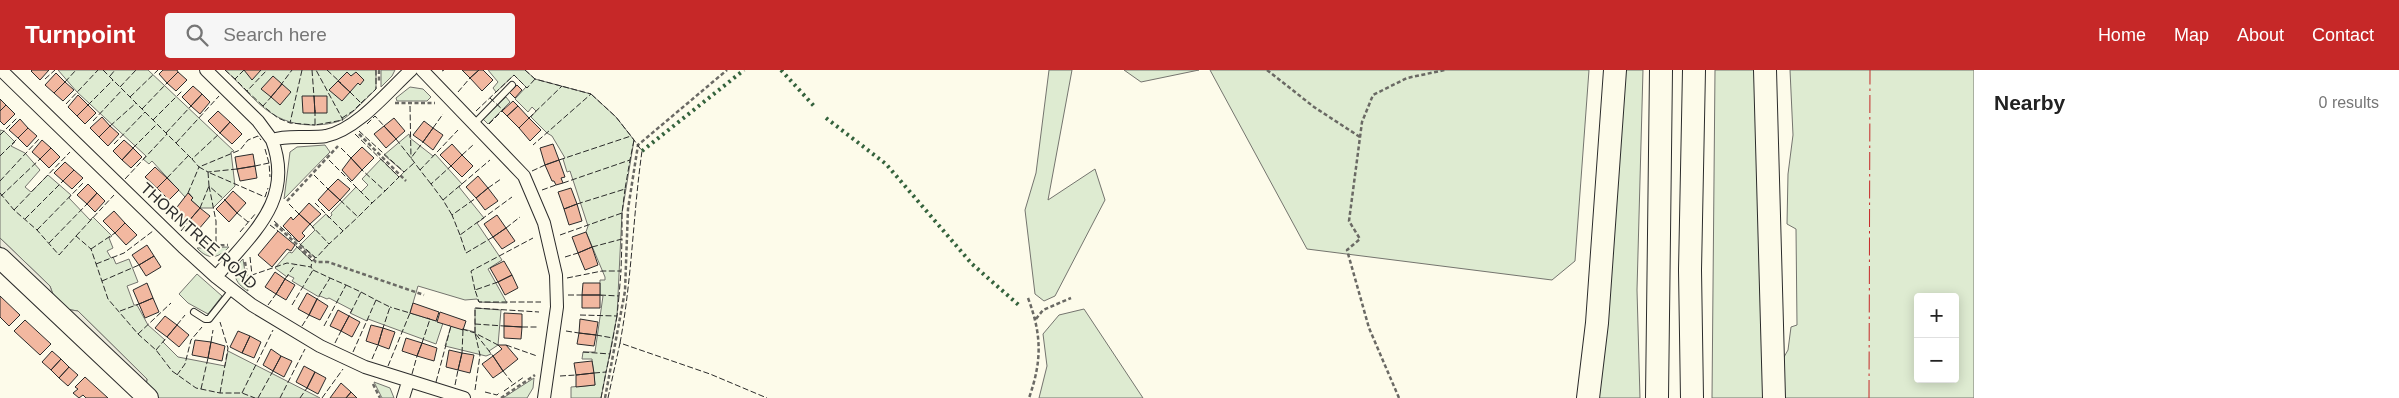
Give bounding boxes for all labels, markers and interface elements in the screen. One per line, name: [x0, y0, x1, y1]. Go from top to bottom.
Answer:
search box: [165, 13, 515, 58]
text: Turnpoint: [25, 21, 135, 48]
icon: search: [183, 21, 211, 49]
text: Search here: [223, 24, 327, 45]
text: Home: [2098, 25, 2146, 45]
text: Map: [2174, 25, 2209, 45]
text: About: [2237, 25, 2284, 45]
text: Contact: [2312, 25, 2374, 45]
text: Nearby: [1994, 91, 2065, 114]
text: 0 results: [2319, 94, 2379, 111]
street label: THORNTREE ROAD: [137, 179, 261, 293]
map controls: [1914, 293, 1959, 383]
button: +: [1914, 293, 1959, 338]
button: −: [1914, 338, 1959, 383]

